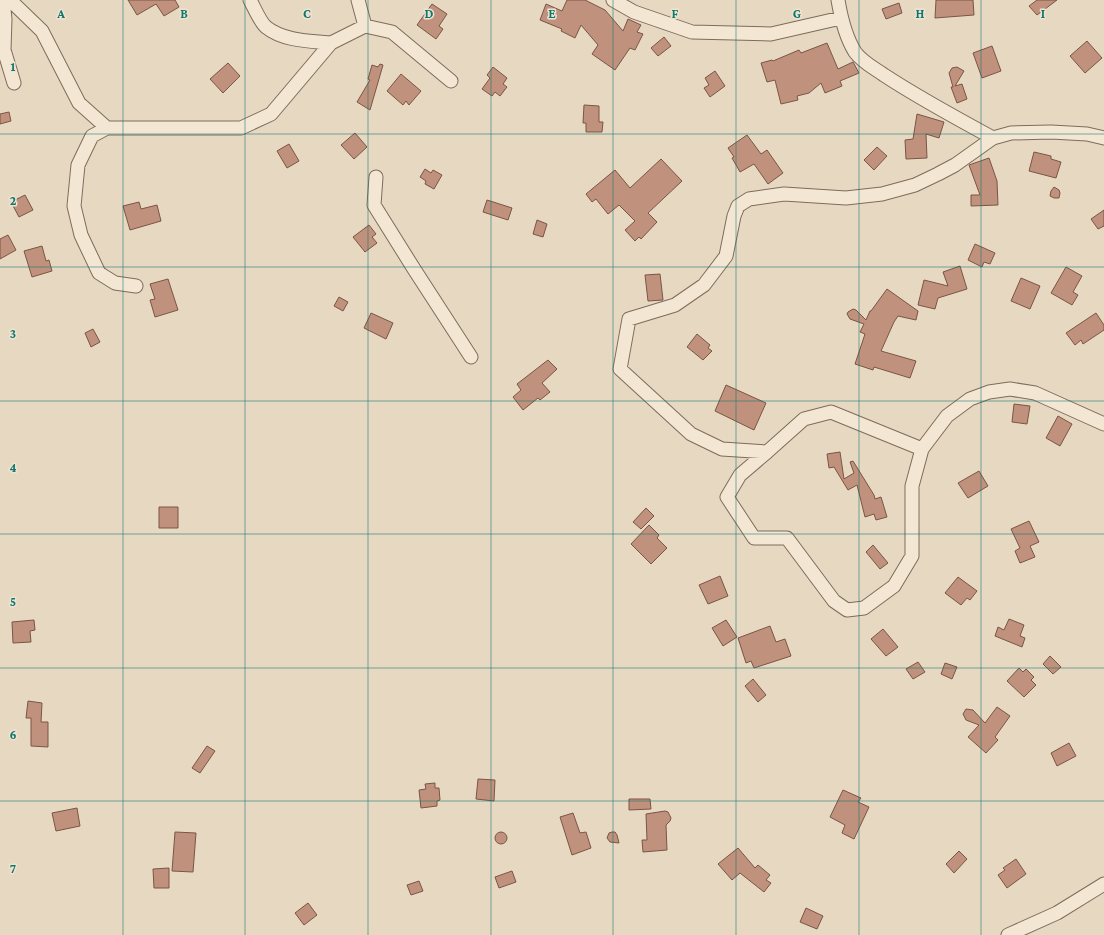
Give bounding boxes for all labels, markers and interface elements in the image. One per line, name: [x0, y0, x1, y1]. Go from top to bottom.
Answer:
text: A: [56, 6, 65, 21]
text: B: [180, 6, 188, 21]
text: C: [303, 6, 311, 21]
text: D: [425, 6, 434, 21]
text: E: [548, 6, 556, 21]
text: F: [672, 6, 679, 21]
text: G: [793, 6, 801, 21]
text: H: [916, 6, 925, 21]
text: I: [1041, 6, 1045, 21]
text: 1: [11, 59, 16, 74]
text: 2: [10, 193, 17, 208]
text: 3: [10, 326, 16, 341]
text: 4: [9, 460, 17, 475]
text: 5: [10, 594, 16, 609]
text: 6: [9, 727, 17, 742]
text: 7: [10, 861, 16, 876]

